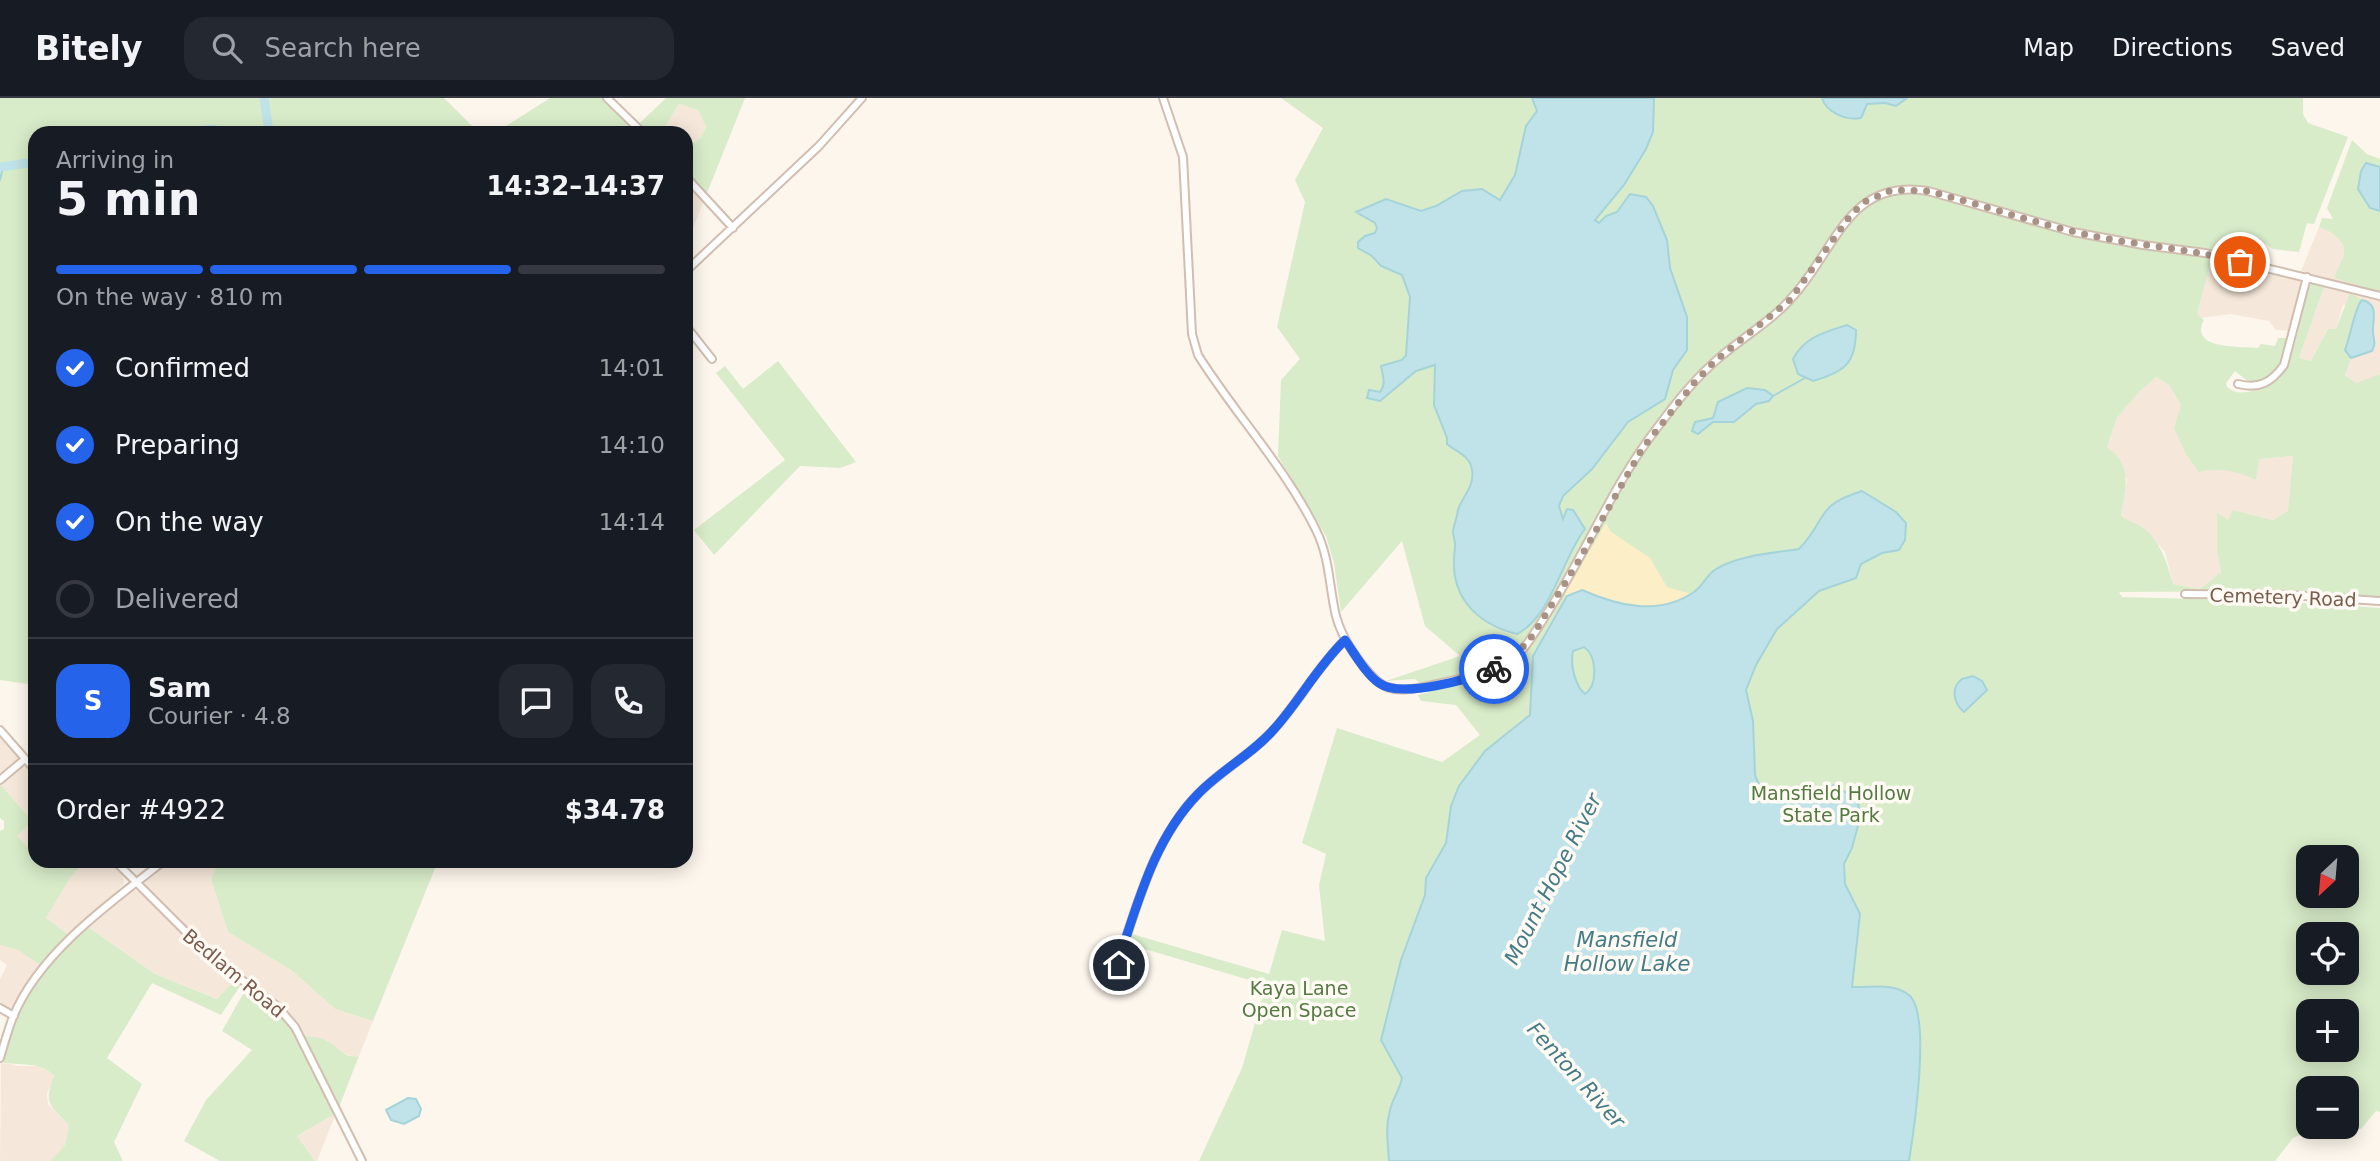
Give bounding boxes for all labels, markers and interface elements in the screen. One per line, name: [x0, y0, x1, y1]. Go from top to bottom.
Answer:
search box: [184, 17, 674, 80]
text: Bitely: [35, 29, 142, 68]
icon: search: [208, 29, 246, 67]
text: Search here: [264, 33, 421, 63]
text: Map: [2023, 34, 2074, 62]
text: Directions: [2112, 34, 2233, 62]
text: Saved: [2271, 34, 2345, 62]
text: Arriving in: [56, 147, 174, 173]
text: 14:32–14:37: [486, 171, 665, 201]
text: 5 min: [56, 172, 200, 226]
pin: [2210, 232, 2270, 292]
icon: bag: [2221, 243, 2259, 281]
text: On the way · 810 m: [56, 284, 283, 310]
icon: check: [56, 349, 94, 387]
text: Confirmed: [115, 353, 250, 383]
text: 14:01: [599, 355, 665, 381]
icon: check: [56, 426, 94, 464]
text: Preparing: [115, 430, 240, 460]
text: 14:10: [599, 432, 665, 458]
icon: check: [56, 503, 94, 541]
text: On the way: [115, 507, 264, 537]
text: 14:14: [599, 509, 665, 535]
street label: Cemetery Road: [2209, 583, 2357, 611]
text: Delivered: [115, 584, 239, 614]
courier: [1459, 634, 1529, 704]
icon: bike: [1475, 650, 1513, 688]
button: chat: [499, 664, 573, 738]
button: phone: [591, 664, 665, 738]
text: Sam: [148, 673, 211, 703]
text: S: [84, 686, 102, 716]
text: Courier · 4.8: [148, 703, 291, 729]
park label: Mansfield Hollow State Park: [1751, 782, 1911, 826]
water label: Mount Hope River: [1500, 788, 1607, 968]
text: Order #4922: [56, 795, 226, 825]
text: $34.78: [565, 795, 665, 825]
north arrow: [2296, 845, 2359, 908]
map controls: [2296, 845, 2359, 1139]
button: locate: [2296, 922, 2359, 985]
street label: Bedlam Road: [179, 924, 289, 1022]
water label: Mansfield Hollow Lake: [1564, 928, 1690, 976]
pin: [1089, 935, 1149, 995]
icon: home: [1100, 946, 1138, 984]
park label: Kaya Lane Open Space: [1242, 977, 1356, 1021]
button: +: [2296, 999, 2359, 1062]
water label: Fenton River: [1522, 1017, 1631, 1134]
button: −: [2296, 1076, 2359, 1139]

